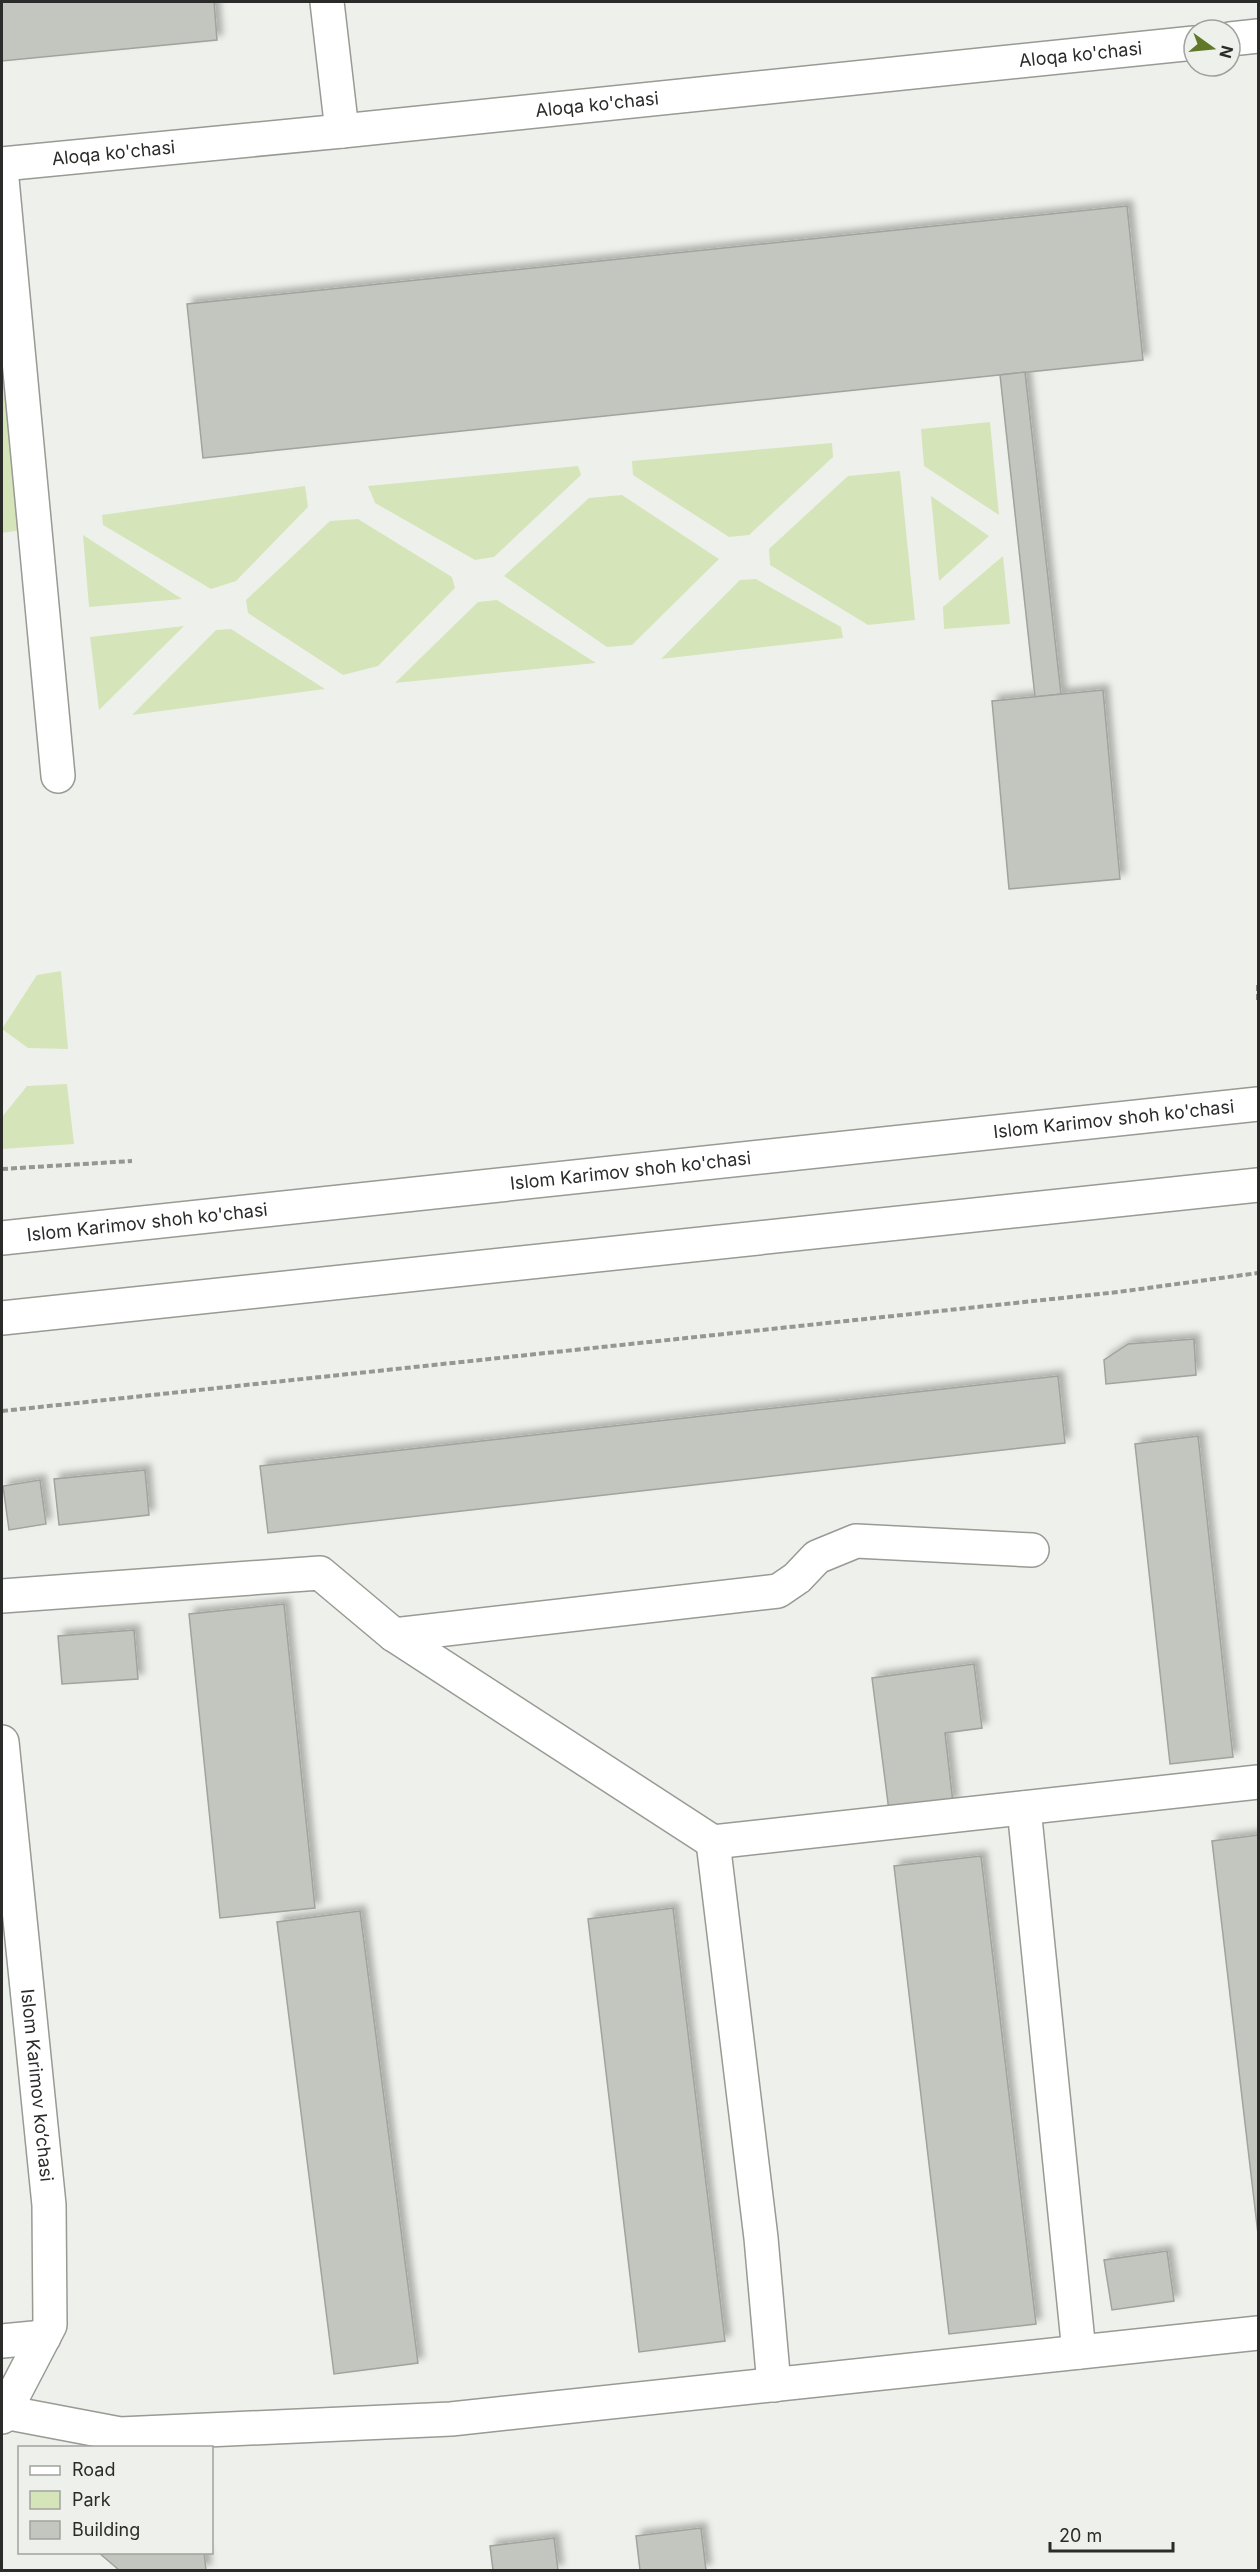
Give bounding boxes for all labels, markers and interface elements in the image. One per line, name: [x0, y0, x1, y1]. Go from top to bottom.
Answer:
north arrow: [1182, 18, 1242, 78]
street label: Aloqa ko'chasi: [1018, 37, 1143, 71]
text: N: [1215, 43, 1238, 60]
street label: Aloqa ko'chasi: [534, 87, 660, 121]
street label: Aloqa ko'chasi: [51, 136, 176, 169]
street label: Islom Karimov shoh ko'chasi: [992, 1096, 1235, 1142]
street label: Islom Karimov shoh ko'chasi: [509, 1147, 752, 1194]
street label: Islom Karimov shoh ko'chasi: [26, 1199, 269, 1245]
street label: Islom Karimov ko‘chasi: [17, 1988, 58, 2183]
legend: [18, 2446, 213, 2554]
text: Road: [72, 2459, 115, 2480]
text: Park: [72, 2489, 111, 2510]
scale bar: [1050, 2515, 1173, 2553]
text: Building: [72, 2519, 140, 2540]
text: 20 m: [1059, 2525, 1102, 2546]

